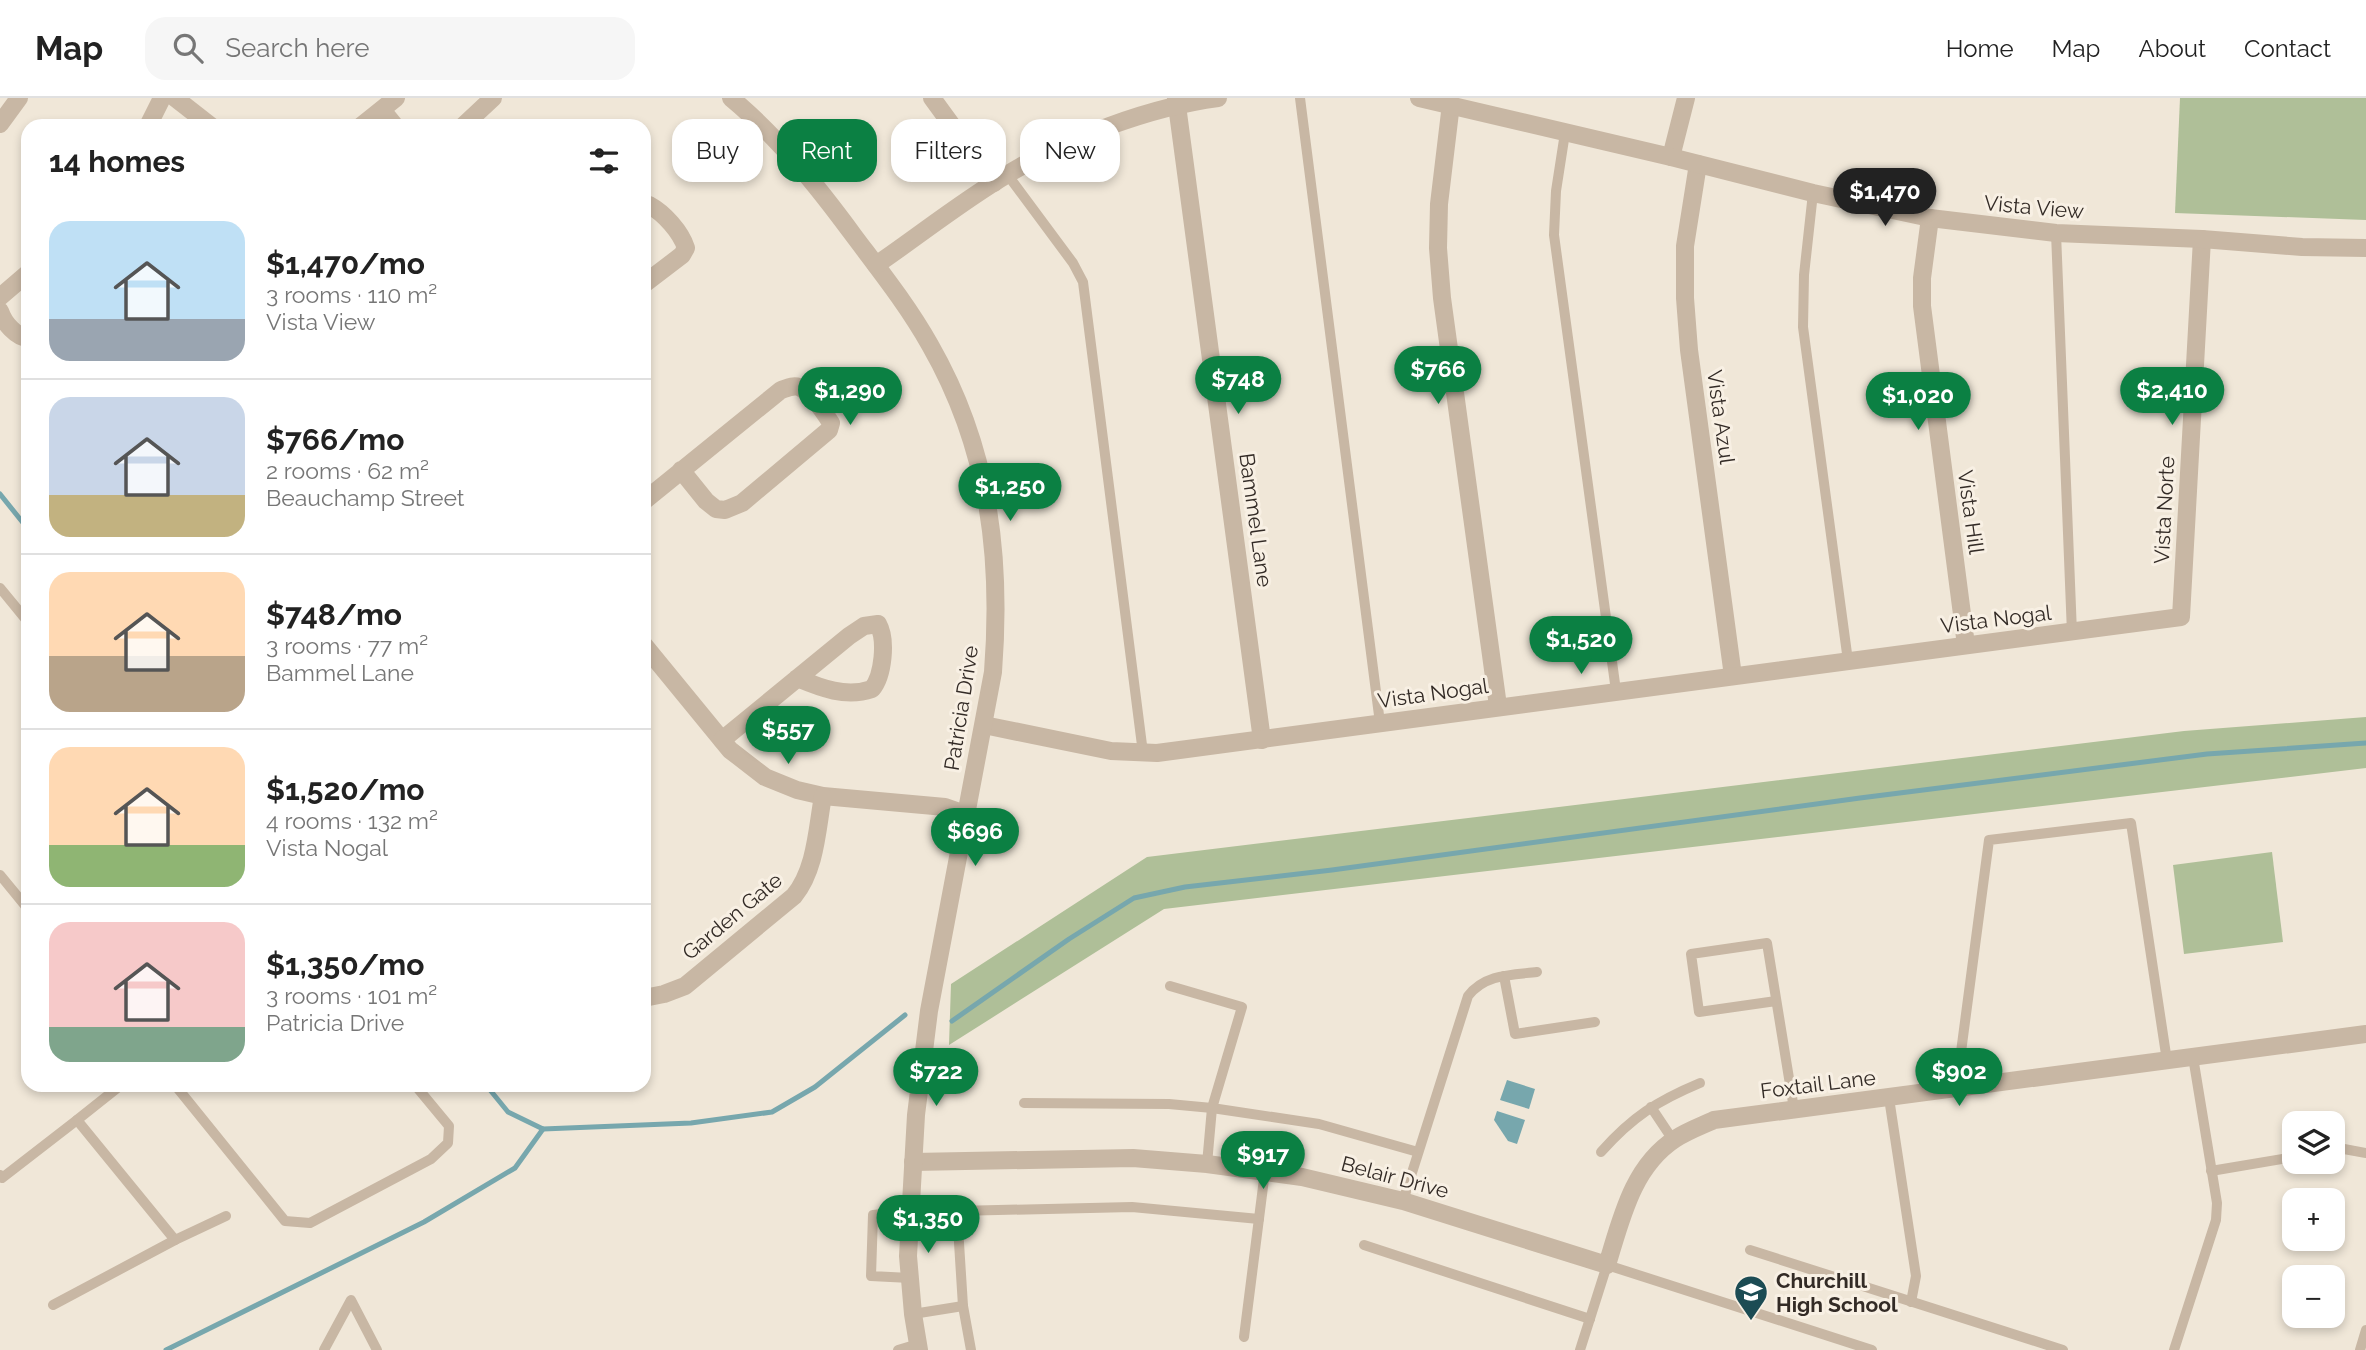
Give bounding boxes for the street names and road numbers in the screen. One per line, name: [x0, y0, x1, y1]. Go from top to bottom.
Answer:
street label: Vista View: [1983, 190, 2085, 224]
street label: Vista Azul: [1702, 368, 1740, 466]
street label: Bammel Lane: [1234, 451, 1278, 589]
street label: Vista Norte: [2149, 455, 2179, 565]
street label: Vista Hill: [1953, 469, 1989, 556]
street label: Vista Nogal: [1939, 600, 2053, 638]
street label: Patricia Drive: [939, 644, 983, 772]
street label: Vista Nogal: [1376, 673, 1490, 713]
street label: Garden Gate: [677, 867, 787, 965]
street label: Foxtail Lane: [1759, 1065, 1877, 1103]
street label: Belair Drive: [1338, 1151, 1452, 1203]

